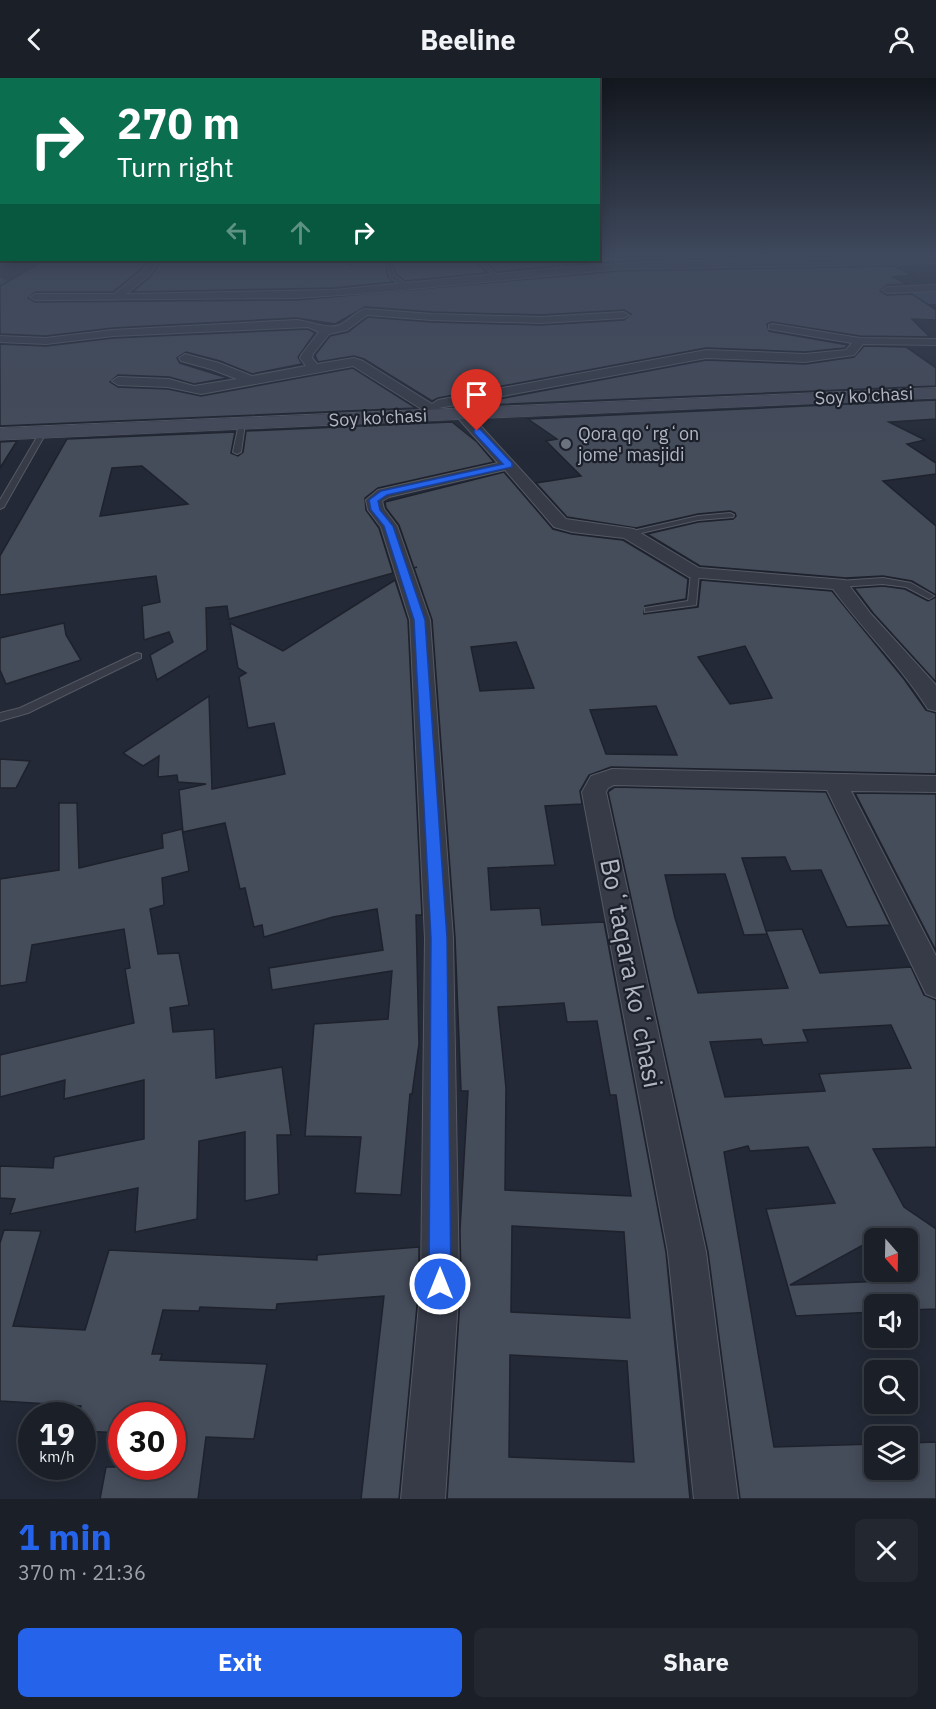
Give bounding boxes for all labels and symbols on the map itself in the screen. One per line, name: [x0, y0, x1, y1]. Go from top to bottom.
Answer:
pin: [451, 369, 502, 431]
street label: Soy ko'chasi: [814, 381, 914, 410]
street label: Soy ko'chasi: [328, 403, 428, 432]
place label: Qora qoʻrgʻon jome' masjidi: [578, 422, 699, 466]
marker: Qora qoʻrgʻon jome' masjidi: [559, 437, 573, 451]
street label: Boʻtaqara koʻchasi: [593, 855, 671, 1090]
north arrow: [864, 1228, 918, 1282]
position arrow: [408, 1252, 472, 1316]
speed limit sign: 30: [108, 1402, 186, 1480]

